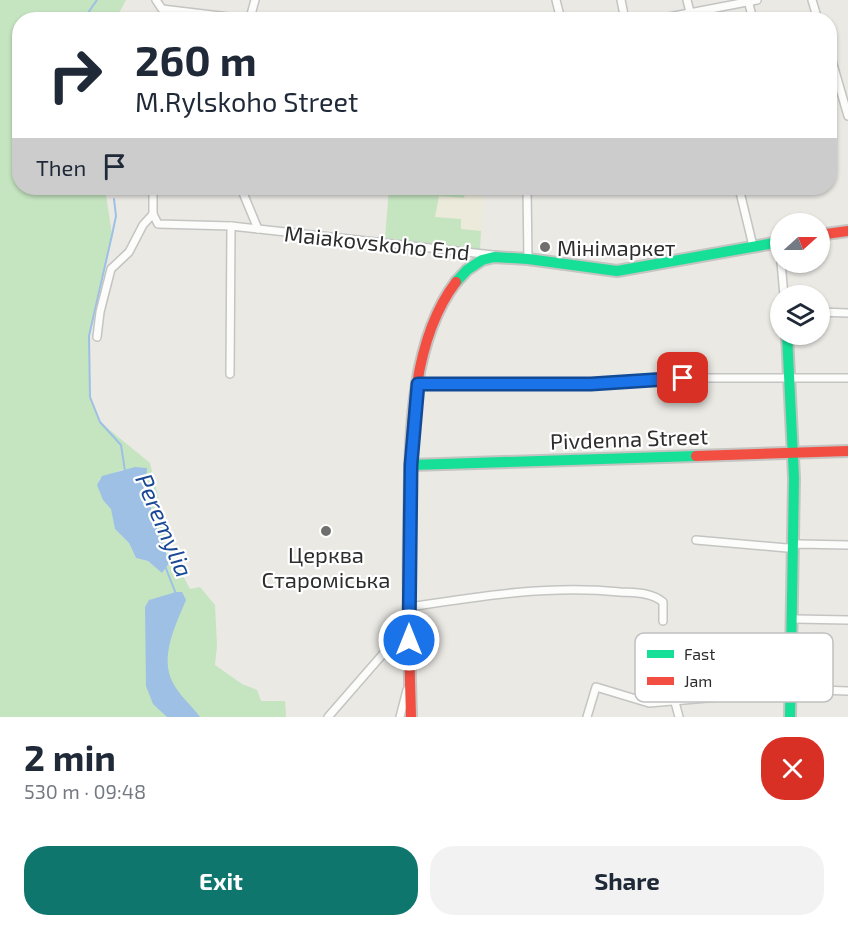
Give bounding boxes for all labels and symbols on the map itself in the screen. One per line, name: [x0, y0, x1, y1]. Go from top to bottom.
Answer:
north arrow: [770, 213, 830, 273]
street label: Maiakovskoho End: [283, 219, 471, 265]
place label: Мінімаркет: [557, 234, 676, 260]
marker: Мінімаркет: [538, 240, 552, 254]
pin: [657, 352, 708, 403]
street label: Pivdenna Street: [550, 422, 708, 454]
water label: Peremylia: [130, 469, 200, 581]
marker: Церква Староміська: [319, 524, 333, 538]
place label: Церква Староміська: [262, 541, 390, 592]
position arrow: [377, 608, 441, 672]
legend: [635, 633, 833, 702]
text: Fast: [684, 644, 715, 663]
text: Jam: [684, 671, 712, 690]

